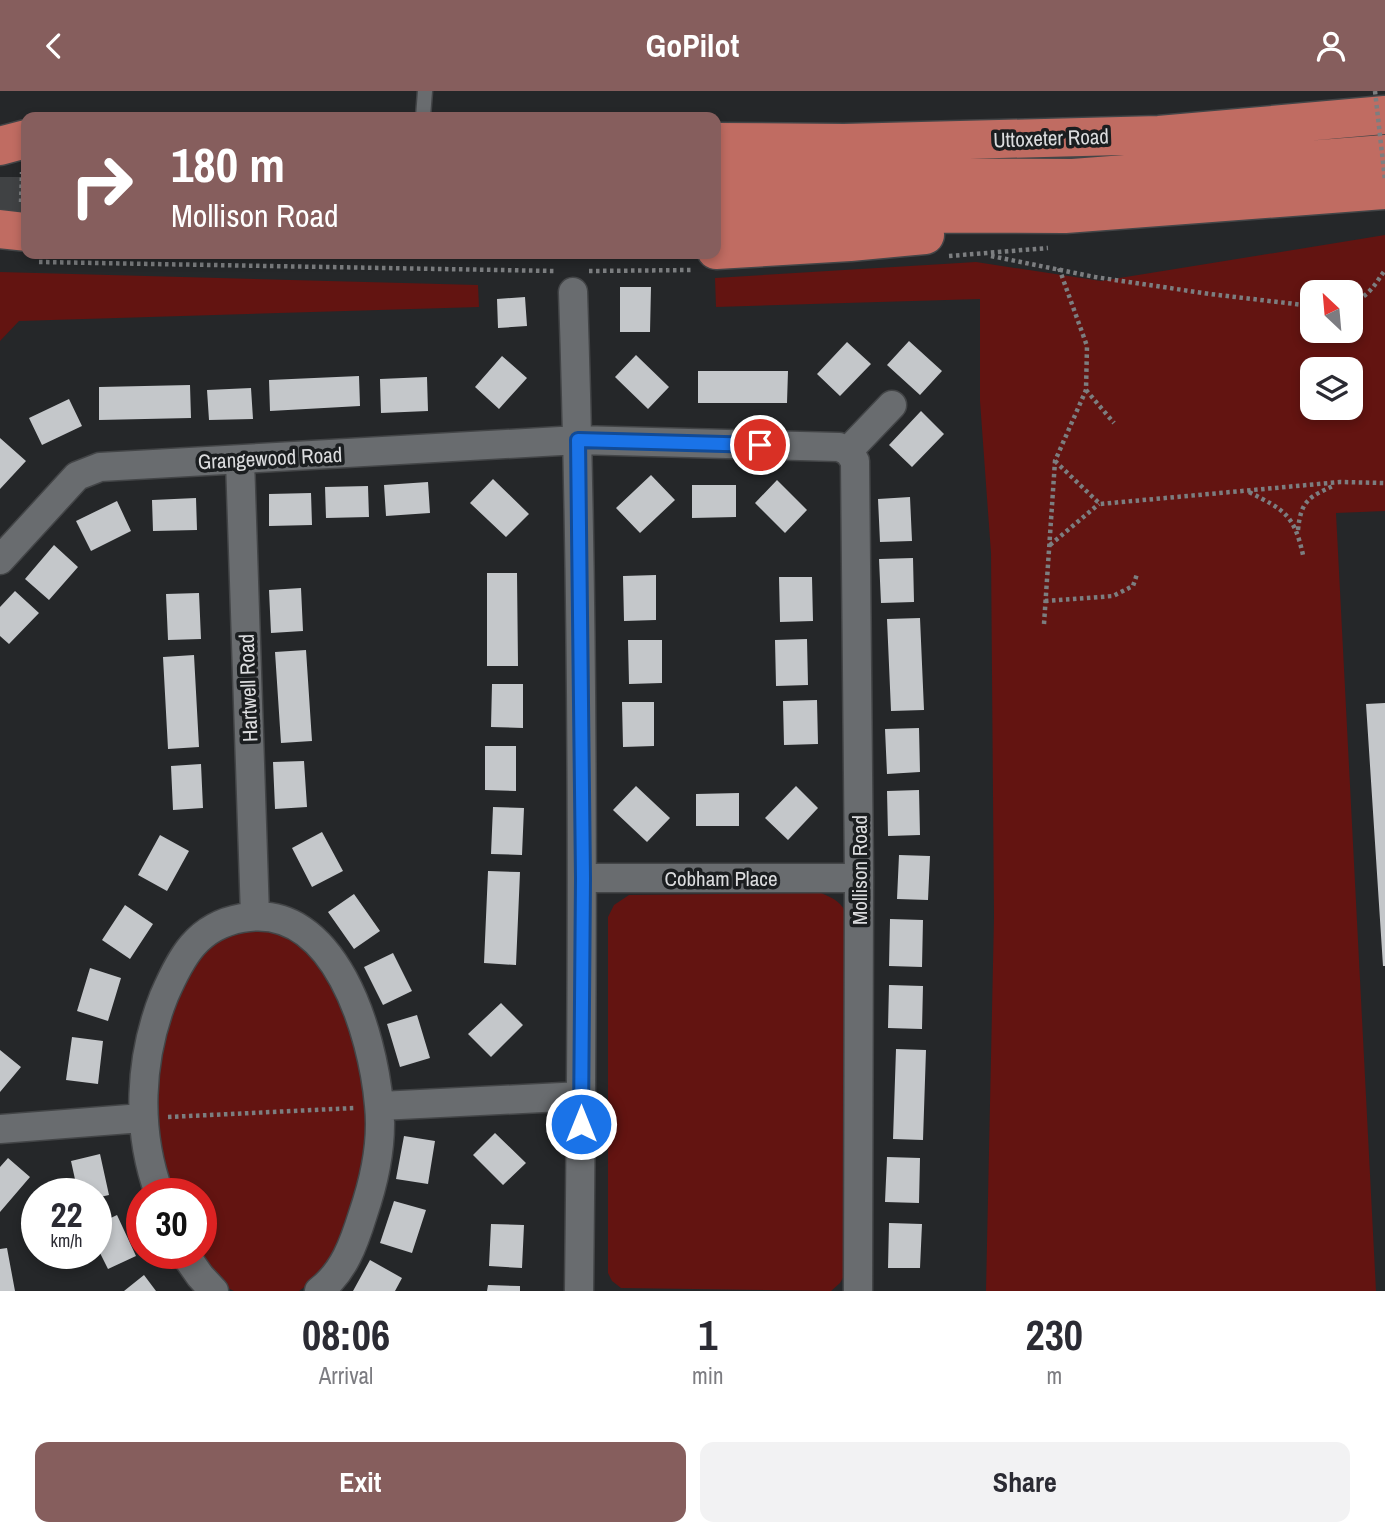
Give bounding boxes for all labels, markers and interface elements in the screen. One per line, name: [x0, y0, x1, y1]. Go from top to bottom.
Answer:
text: GoPilot: [646, 24, 739, 67]
icon: back: [35, 27, 73, 65]
icon: person: [1312, 27, 1350, 65]
street label: Uttoxeter Road: [993, 121, 1109, 155]
text: 180 m: [171, 131, 285, 197]
icon: right: [56, 140, 147, 231]
text: Mollison Road: [171, 194, 339, 237]
north arrow: [1300, 280, 1363, 343]
map controls: [1300, 280, 1363, 420]
button: layers: [1300, 357, 1363, 420]
pin: [730, 415, 790, 475]
icon: arrive: [741, 426, 779, 464]
street label: Grangewood Road: [197, 440, 343, 476]
street label: Hartwell Road: [232, 633, 264, 743]
street label: Mollison Road: [845, 815, 874, 925]
street label: Cobham Place: [665, 864, 777, 893]
position arrow: [544, 1087, 618, 1161]
speed limit sign: 30: [126, 1178, 217, 1269]
text: 22: [51, 1191, 82, 1238]
text: km/h: [51, 1228, 83, 1253]
text: 08:06: [302, 1307, 390, 1363]
text: 1: [698, 1307, 717, 1363]
text: 230: [1026, 1307, 1083, 1363]
text: Arrival: [319, 1360, 373, 1391]
text: min: [692, 1360, 724, 1391]
text: m: [1046, 1360, 1062, 1391]
button: Exit: [35, 1442, 686, 1522]
button: Share: [700, 1442, 1350, 1522]

